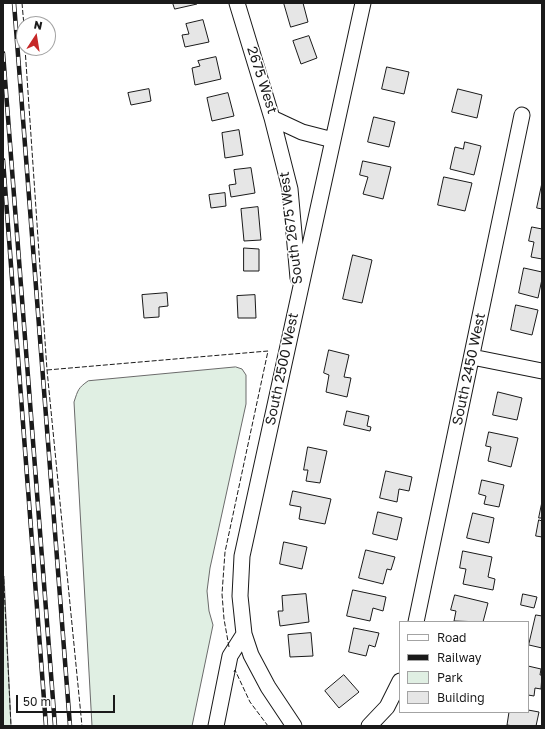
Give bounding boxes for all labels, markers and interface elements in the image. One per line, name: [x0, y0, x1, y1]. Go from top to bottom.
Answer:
north arrow: [16, 16, 56, 56]
text: N: [33, 18, 44, 32]
street label: 2675 West: [243, 44, 281, 116]
street label: South 2675 West: [276, 171, 306, 285]
street label: South 2500 West: [262, 311, 302, 427]
street label: South 2450 West: [449, 311, 489, 427]
legend: [399, 621, 529, 713]
text: Road: [437, 630, 466, 645]
text: Railway: [437, 650, 482, 665]
text: Park: [437, 670, 463, 685]
scale bar: [18, 687, 117, 713]
text: Building: [437, 690, 485, 705]
text: 50 m: [23, 694, 51, 709]

